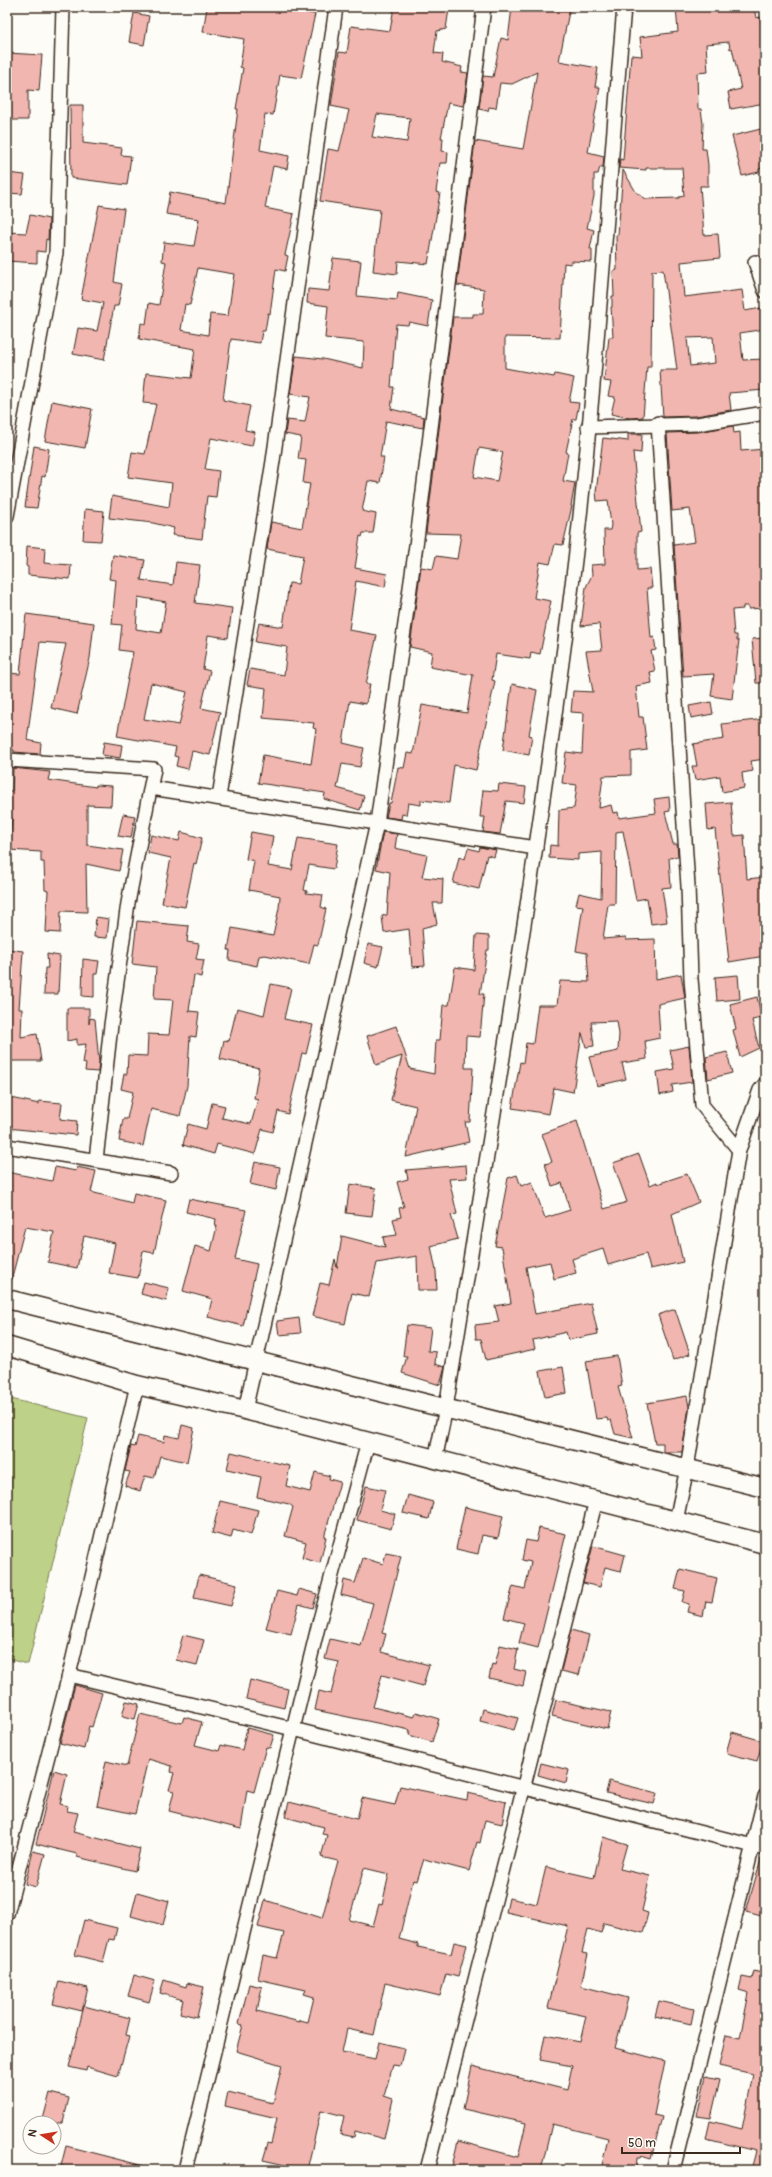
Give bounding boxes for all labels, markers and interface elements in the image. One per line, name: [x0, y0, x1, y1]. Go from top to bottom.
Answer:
north arrow: [22, 2115, 62, 2155]
text: N: [26, 2127, 40, 2138]
scale bar: [622, 2129, 740, 2155]
text: 50 m: [628, 2136, 656, 2151]

